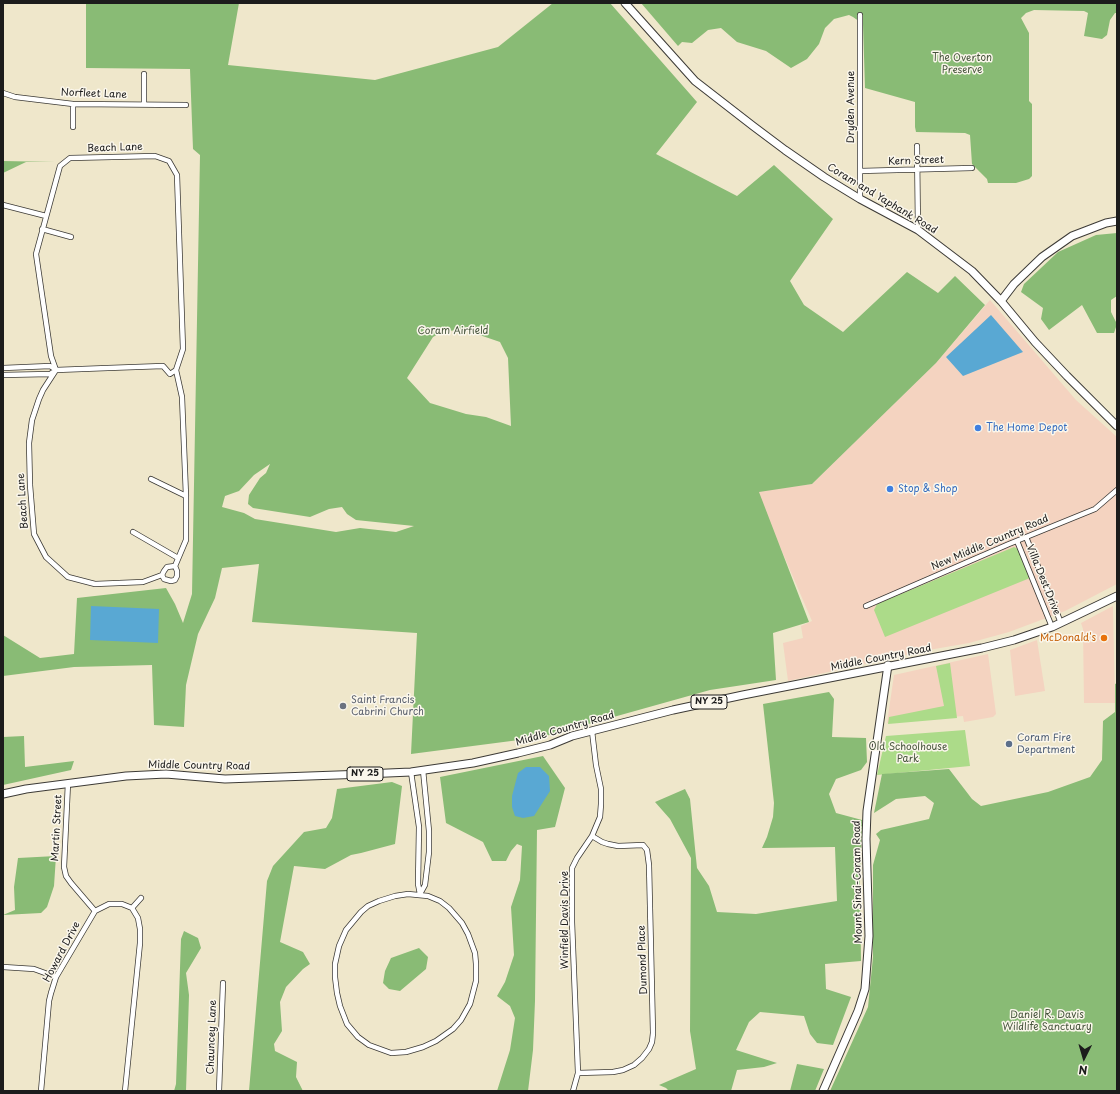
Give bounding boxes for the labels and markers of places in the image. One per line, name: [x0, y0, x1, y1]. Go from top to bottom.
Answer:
place label: The Home Depot: [986, 422, 1067, 434]
marker: The Home Depot: [973, 423, 983, 433]
place label: Stop & Shop: [898, 483, 957, 495]
marker: Stop & Shop: [885, 484, 895, 494]
place label: McDonald's: [1040, 632, 1096, 644]
marker: McDonald's: [1099, 633, 1109, 643]
place label: Saint Francis Cabrini Church: [351, 694, 424, 718]
marker: Saint Francis Cabrini Church: [338, 701, 348, 711]
place label: Coram Fire Department: [1017, 732, 1075, 756]
marker: Coram Fire Department: [1004, 739, 1014, 749]

